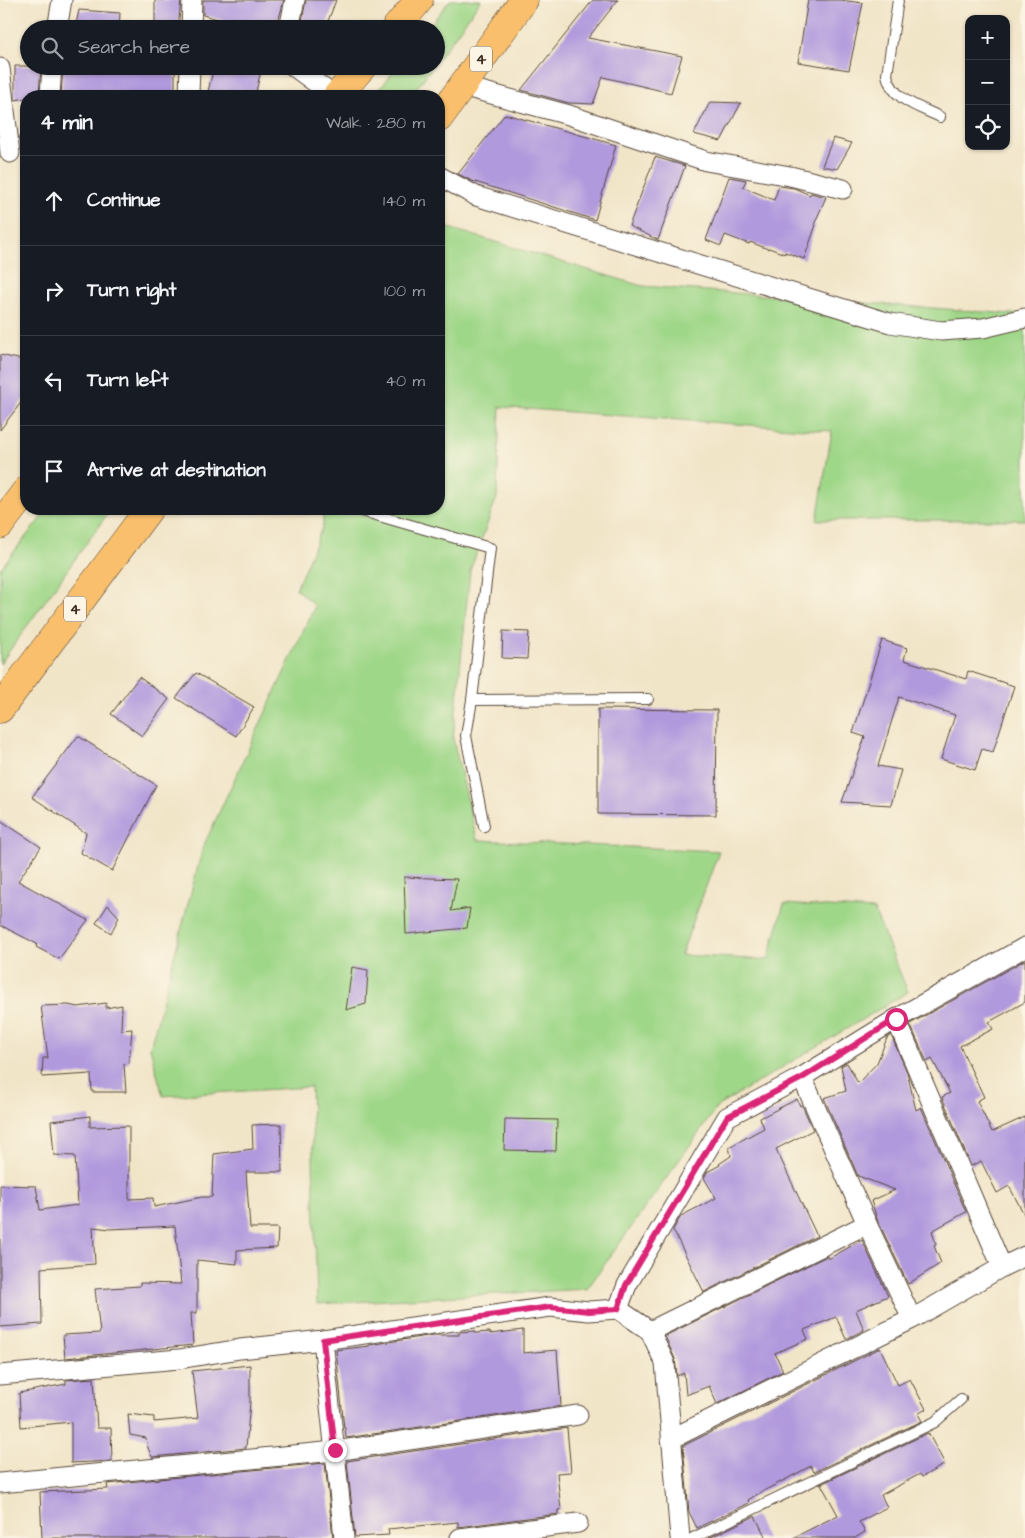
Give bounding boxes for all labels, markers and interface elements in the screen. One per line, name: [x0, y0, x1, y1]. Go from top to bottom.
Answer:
map controls: [965, 15, 1010, 150]
button: +: [965, 15, 1010, 60]
search box: [20, 20, 445, 75]
icon: search: [38, 34, 66, 62]
text: Search here: [78, 34, 190, 61]
road number: 4: [470, 46, 492, 72]
button: −: [965, 60, 1010, 105]
button: locate: [965, 105, 1010, 150]
text: 4 min: [40, 108, 93, 137]
text: Walk · 280 m: [326, 112, 425, 134]
icon: ahead: [40, 187, 68, 215]
text: Continue: [87, 187, 161, 214]
text: 140 m: [383, 190, 425, 212]
icon: right: [40, 277, 68, 305]
text: Turn right: [87, 277, 176, 304]
text: 100 m: [384, 280, 425, 302]
icon: left: [40, 367, 68, 395]
text: Turn left: [87, 367, 168, 394]
text: 40 m: [385, 370, 425, 392]
icon: arrive: [40, 457, 68, 485]
text: Arrive at destination: [87, 457, 266, 484]
road number: 4: [64, 596, 86, 622]
route start: [885, 1008, 908, 1031]
route end: [324, 1439, 347, 1462]

